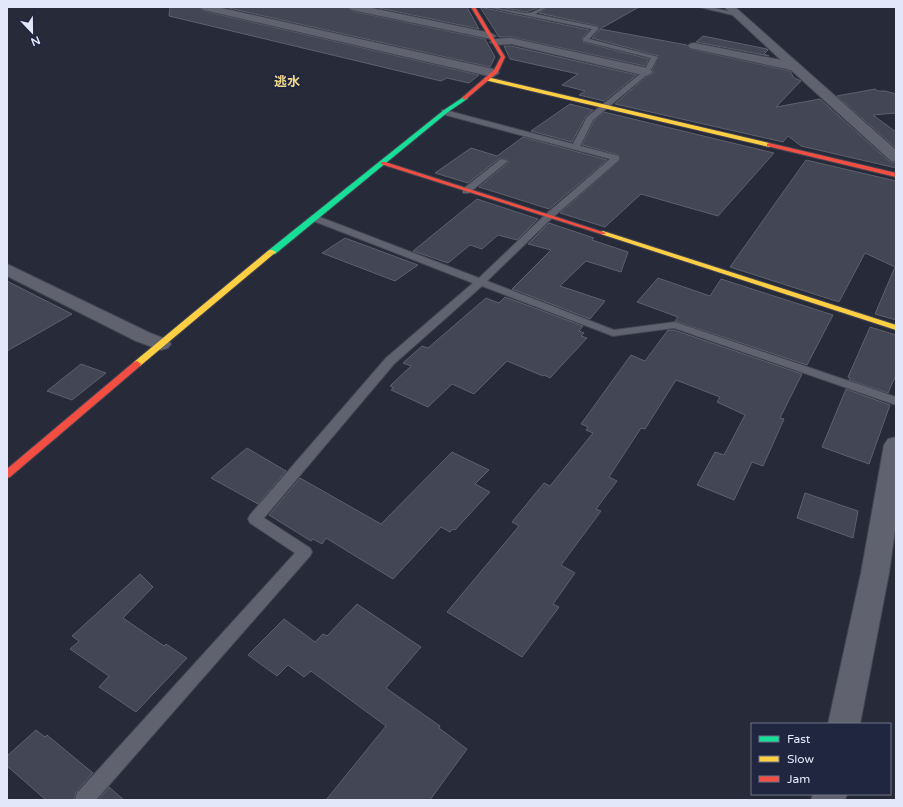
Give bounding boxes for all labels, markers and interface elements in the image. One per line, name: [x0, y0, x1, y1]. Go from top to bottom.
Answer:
north arrow: [12, 12, 52, 52]
text: N: [29, 33, 42, 48]
district label: 逃水: [274, 74, 300, 90]
legend: [751, 723, 891, 795]
text: Fast: [787, 732, 811, 746]
text: Slow: [787, 752, 814, 766]
text: Jam: [787, 772, 810, 786]

